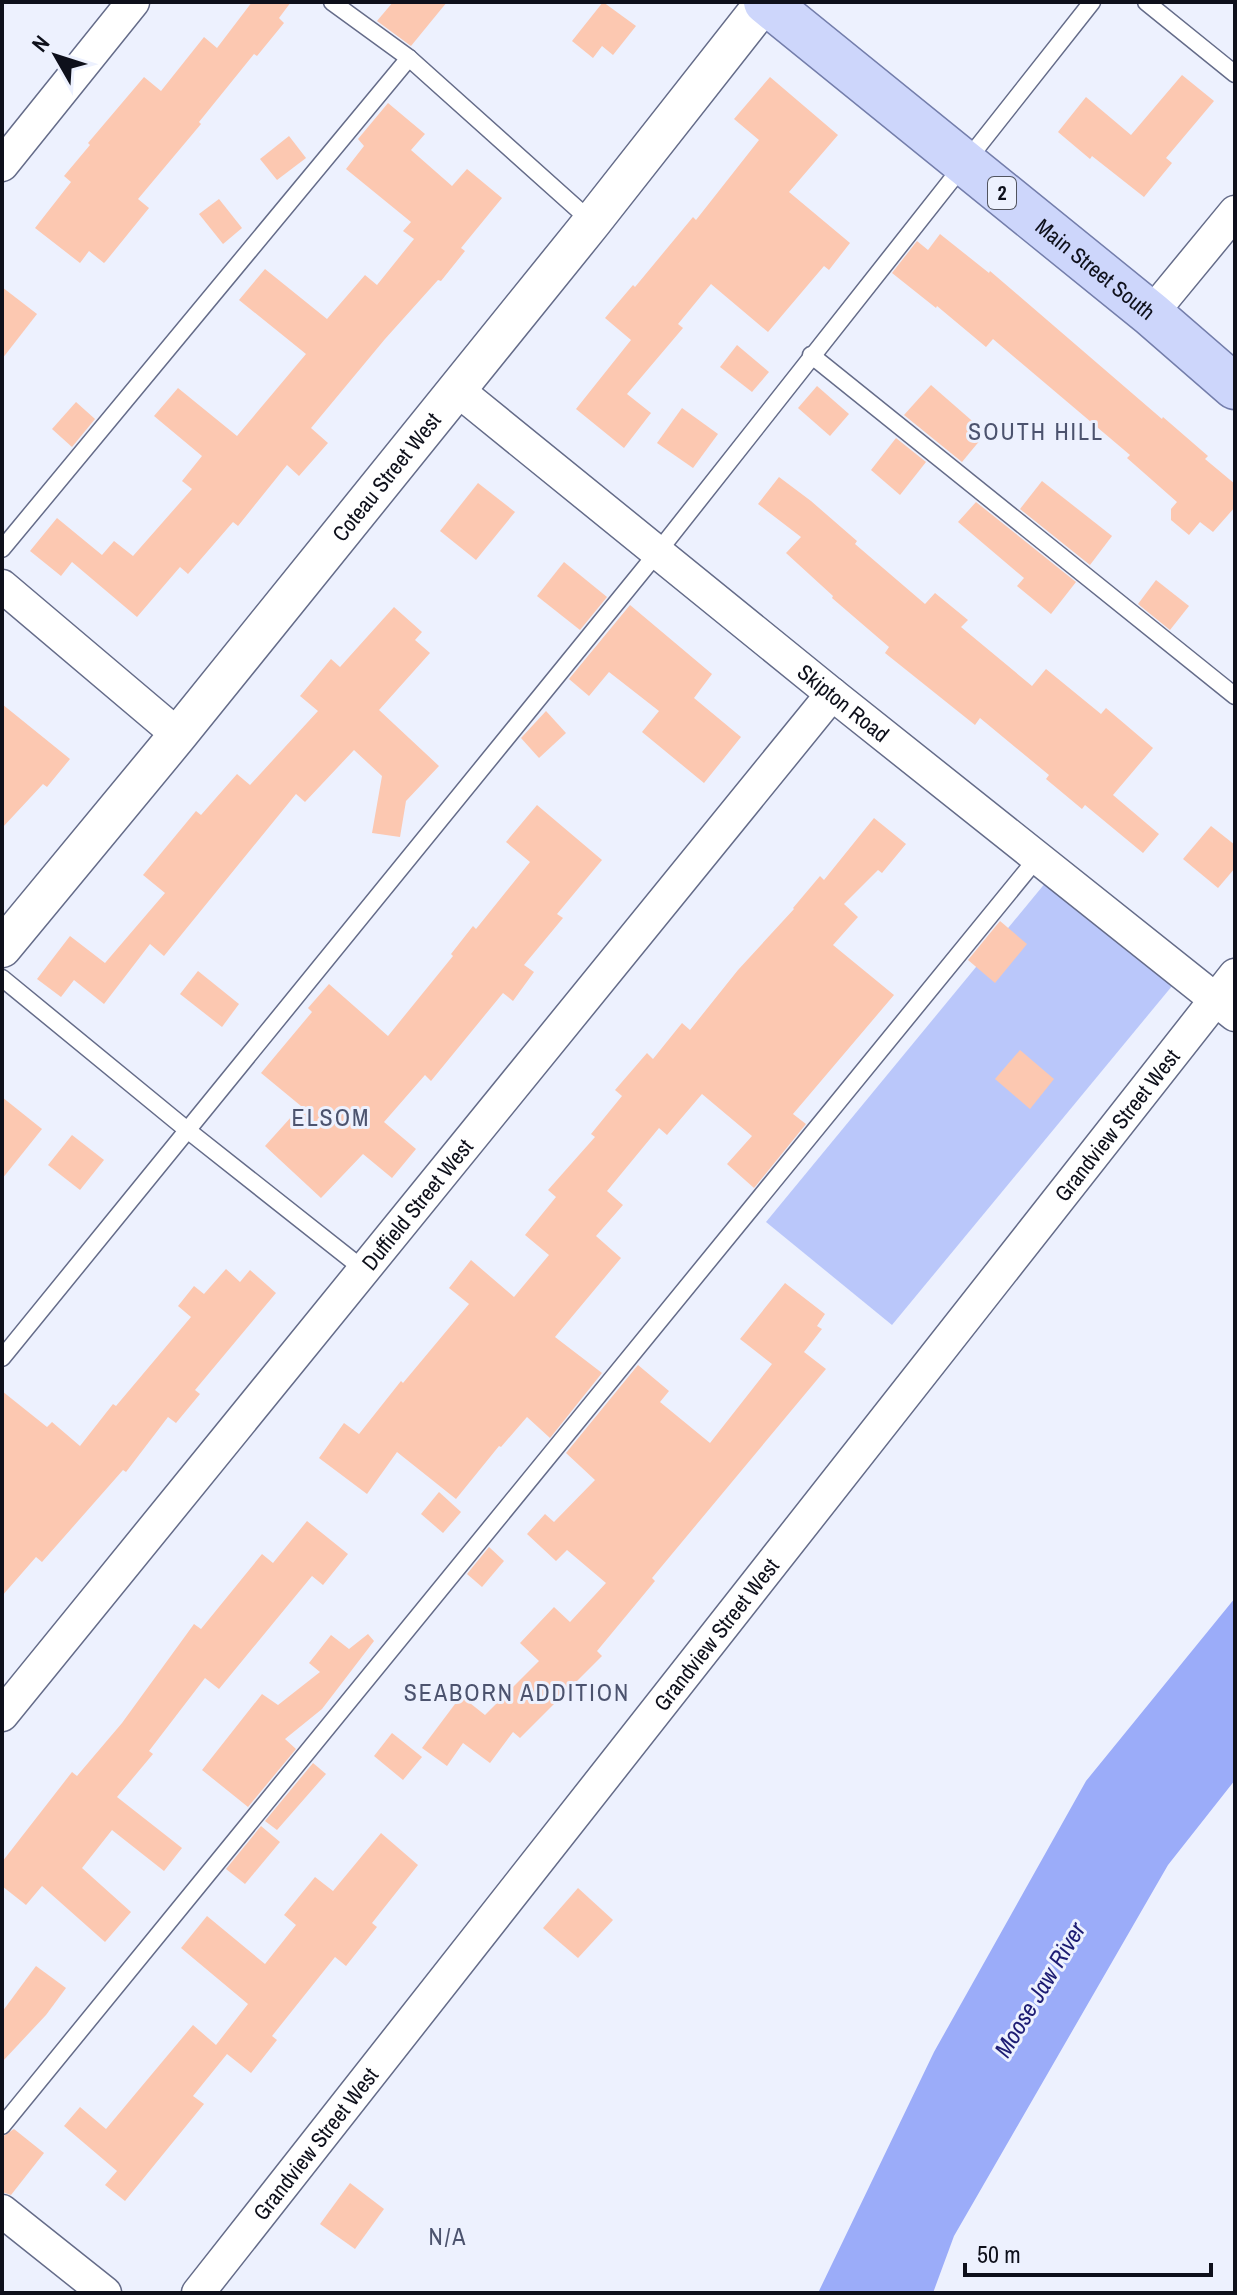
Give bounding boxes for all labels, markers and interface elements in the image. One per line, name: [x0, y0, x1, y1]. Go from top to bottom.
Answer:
north arrow: [16, 16, 96, 96]
text: N: [25, 29, 56, 58]
road number: 2: [988, 177, 1016, 209]
street label: Main Street South: [1029, 211, 1161, 326]
street label: Coteau Street West: [325, 406, 447, 548]
district label: SOUTH HILL: [968, 415, 1104, 447]
street label: Skipton Road: [791, 657, 895, 749]
street label: Grandview Street West: [1047, 1043, 1186, 1208]
district label: ELSOM: [292, 1101, 370, 1133]
street label: Duffield Street West: [355, 1132, 479, 1276]
street label: Grandview Street West: [647, 1552, 786, 1717]
district label: SEABORN ADDITION: [404, 1676, 630, 1708]
water label: Moose Jaw River: [986, 1915, 1093, 2063]
street label: Grandview Street West: [246, 2061, 385, 2226]
district label: N/A: [429, 2220, 467, 2252]
scale bar: [965, 2227, 1211, 2277]
text: 50 m: [977, 2238, 1021, 2270]

